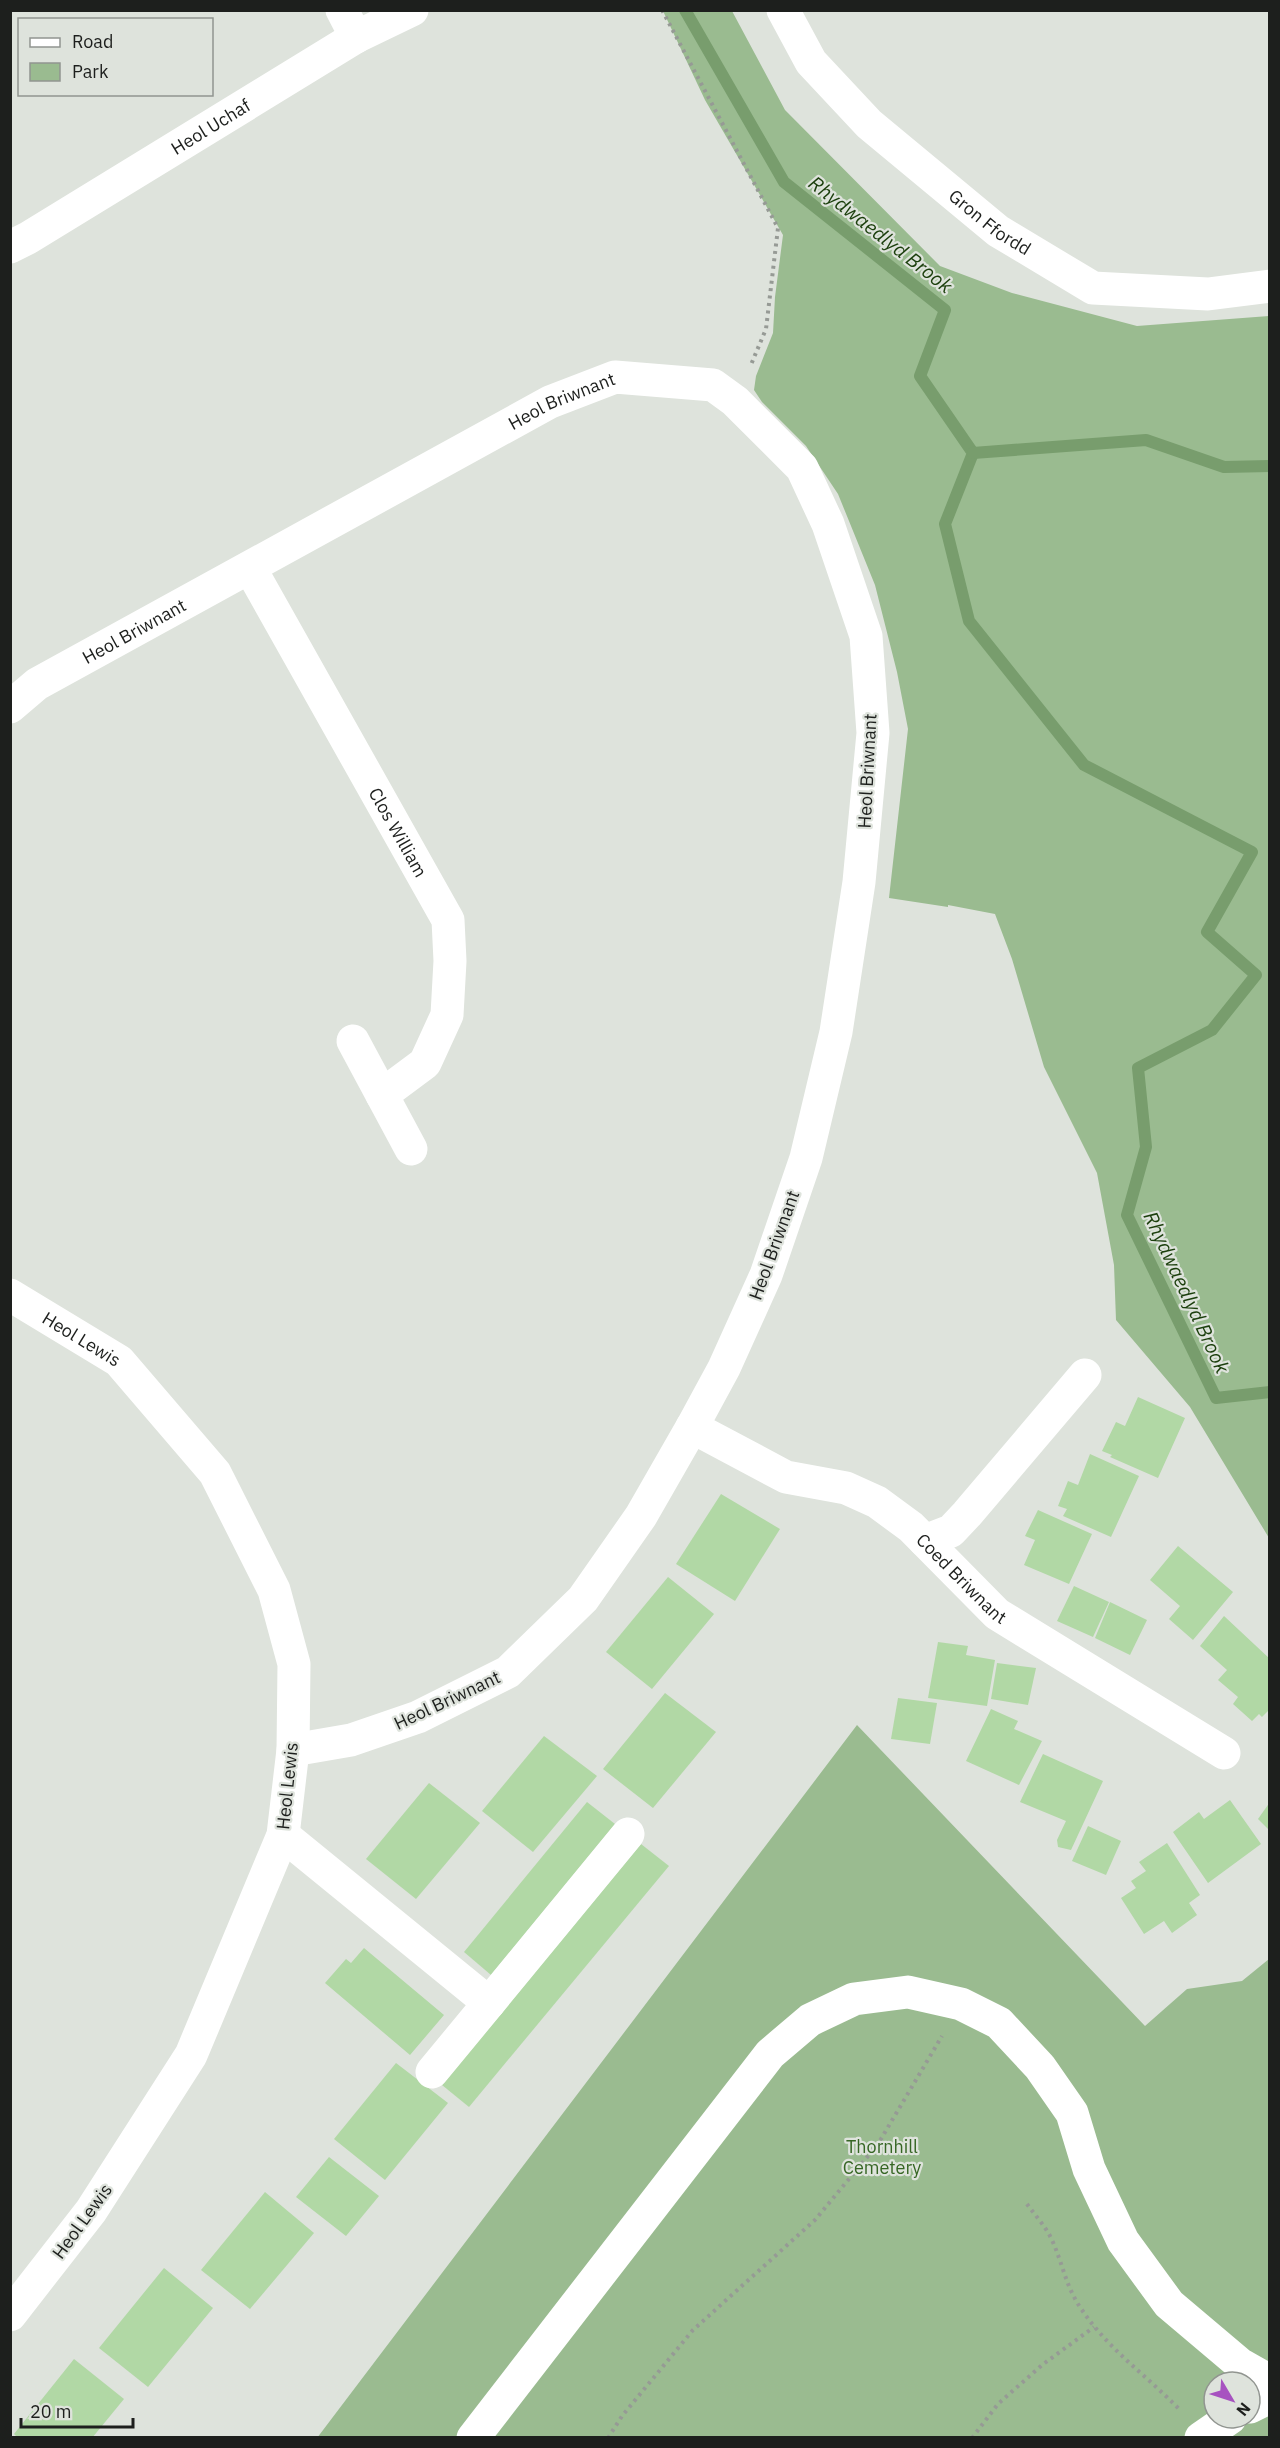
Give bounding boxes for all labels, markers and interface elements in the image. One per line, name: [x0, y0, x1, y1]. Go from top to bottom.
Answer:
legend: [18, 18, 213, 96]
text: Road: [72, 30, 113, 53]
text: Park: [72, 60, 109, 83]
street label: Heol Uchaf: [166, 93, 254, 159]
water label: Rhydwaedlyd Brook: [803, 169, 959, 299]
street label: Gron Ffordd: [944, 184, 1036, 260]
street label: Heol Briwnant: [504, 367, 618, 434]
street label: Heol Briwnant: [78, 593, 190, 669]
street label: Heol Briwnant: [853, 713, 881, 829]
street label: Clos William: [364, 783, 433, 881]
street label: Heol Briwnant: [744, 1187, 804, 1303]
water label: Rhydwaedlyd Brook: [1138, 1207, 1237, 1378]
street label: Heol Lewis: [38, 1306, 125, 1371]
street label: Coed Briwnant: [912, 1528, 1011, 1629]
street label: Heol Briwnant: [390, 1665, 504, 1735]
street label: Heol Lewis: [271, 1741, 303, 1831]
park label: Thornhill Cemetery: [843, 2135, 921, 2179]
street label: Heol Lewis: [47, 2179, 117, 2263]
north arrow: [1202, 2370, 1262, 2430]
scale bar: [21, 2391, 134, 2429]
text: N: [1232, 2399, 1255, 2420]
text: 20 m: [30, 2400, 72, 2423]

